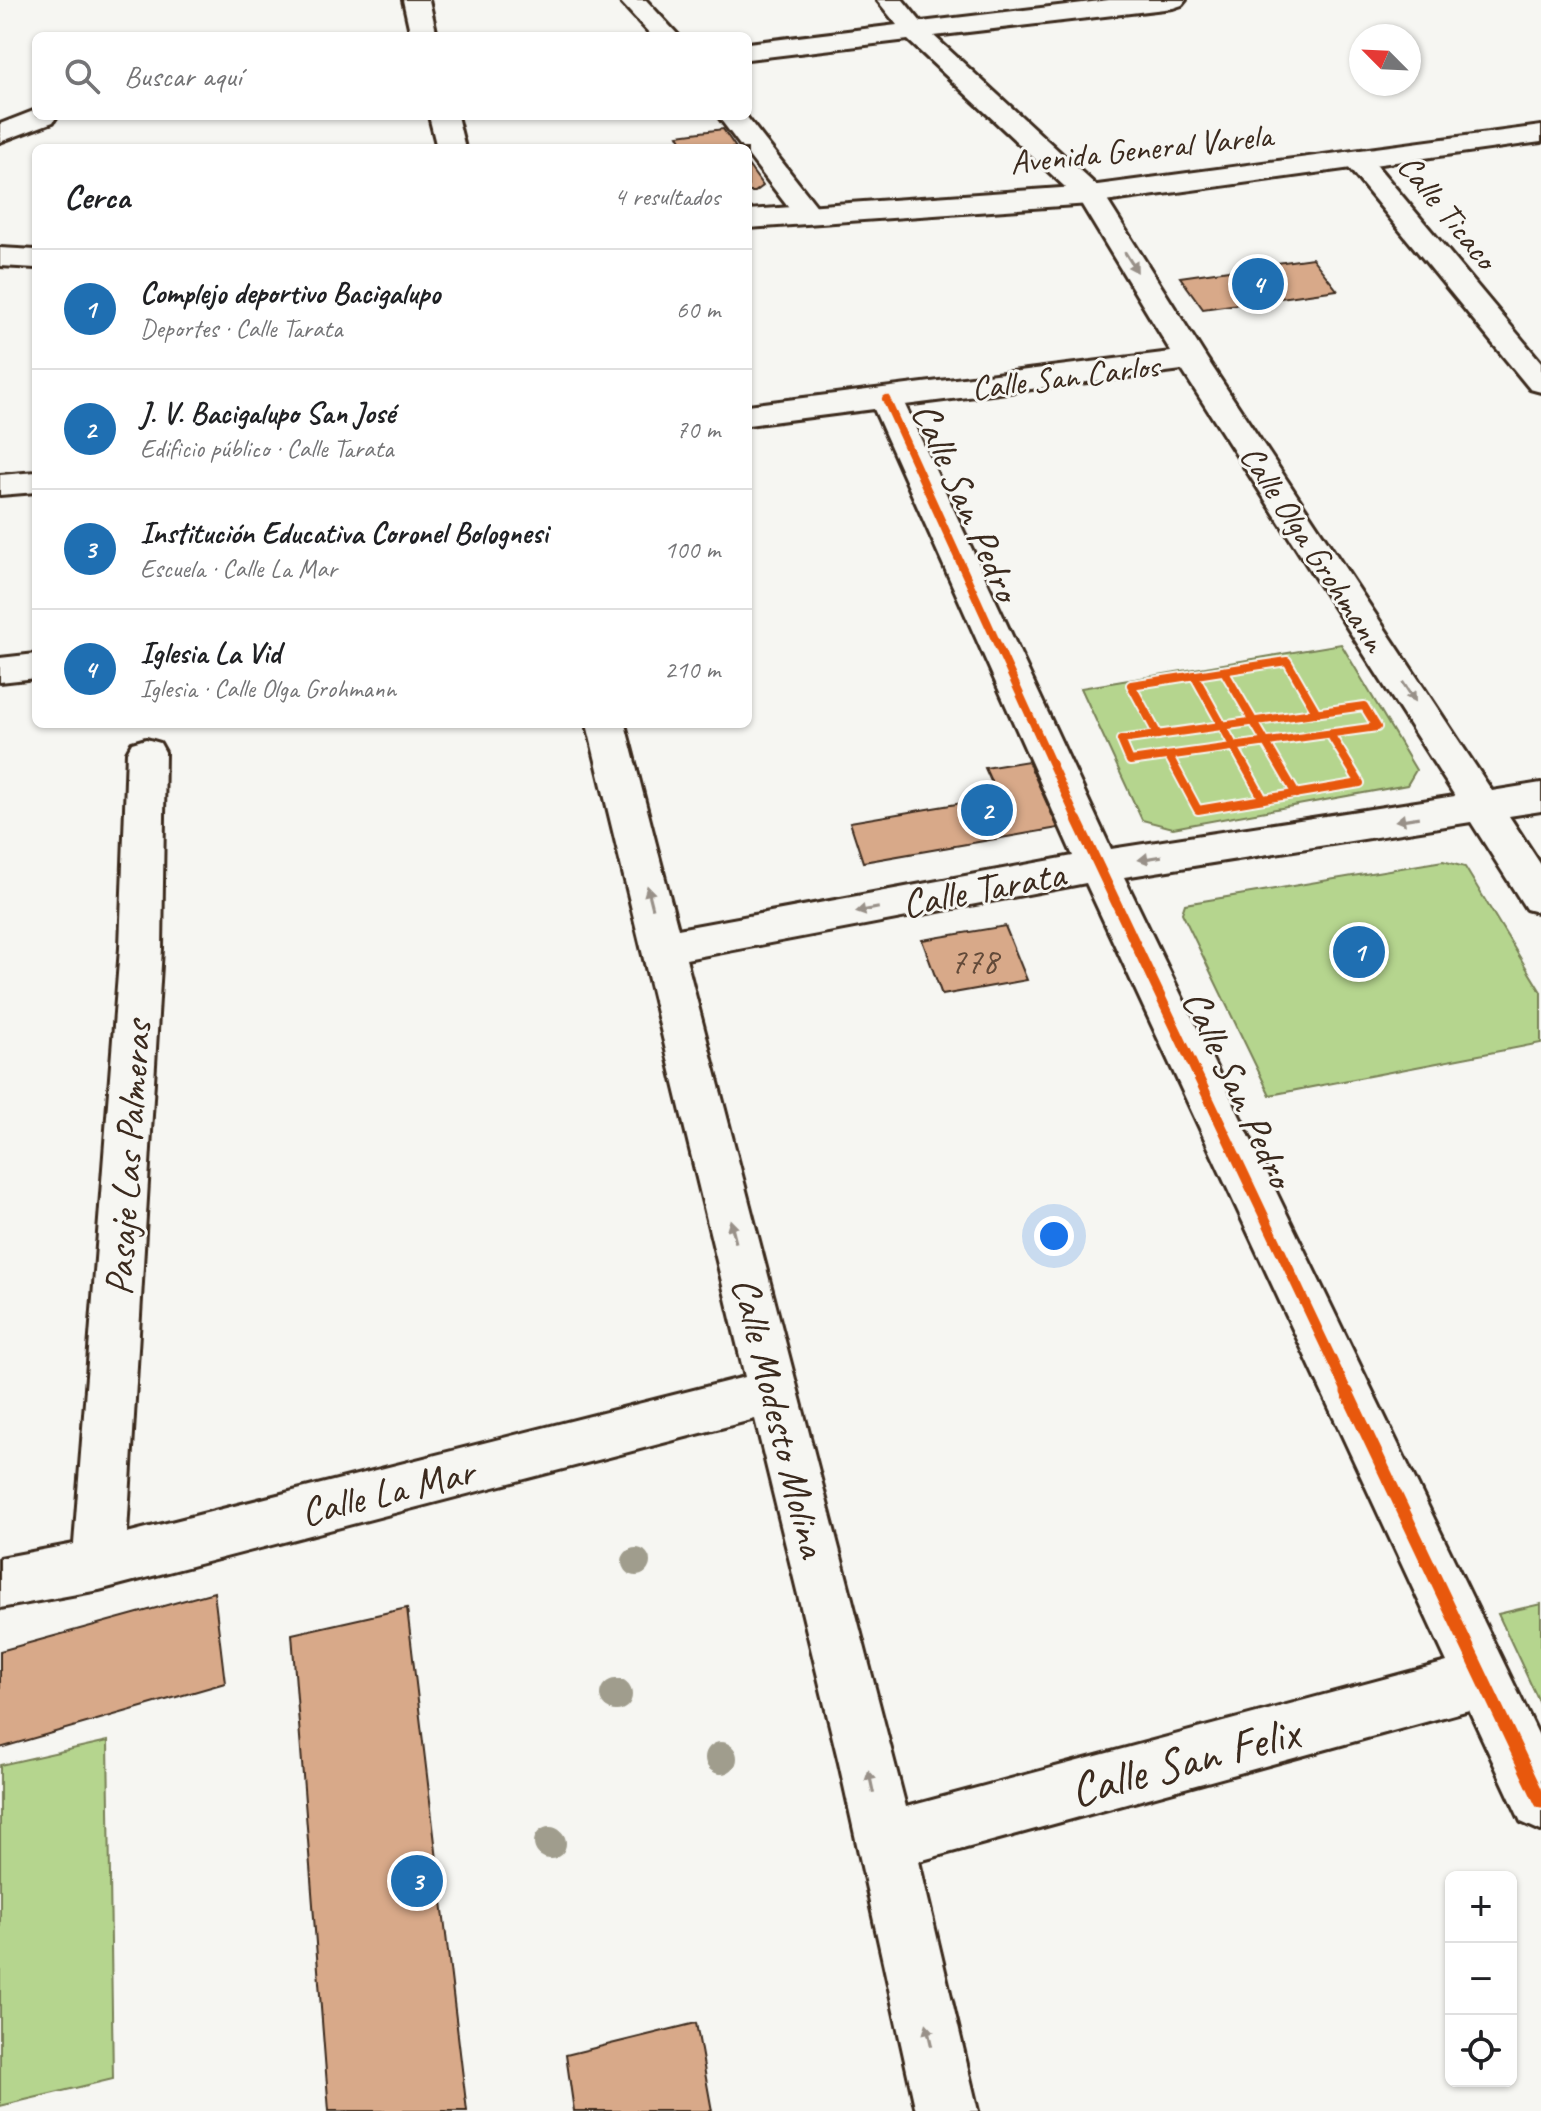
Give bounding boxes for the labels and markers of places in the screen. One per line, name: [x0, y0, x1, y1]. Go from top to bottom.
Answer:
pin: 4: [1232, 254, 1284, 314]
pin: 2: [961, 780, 1013, 840]
pin: 1: [1333, 922, 1385, 982]
pin: 3: [391, 1851, 443, 1911]

